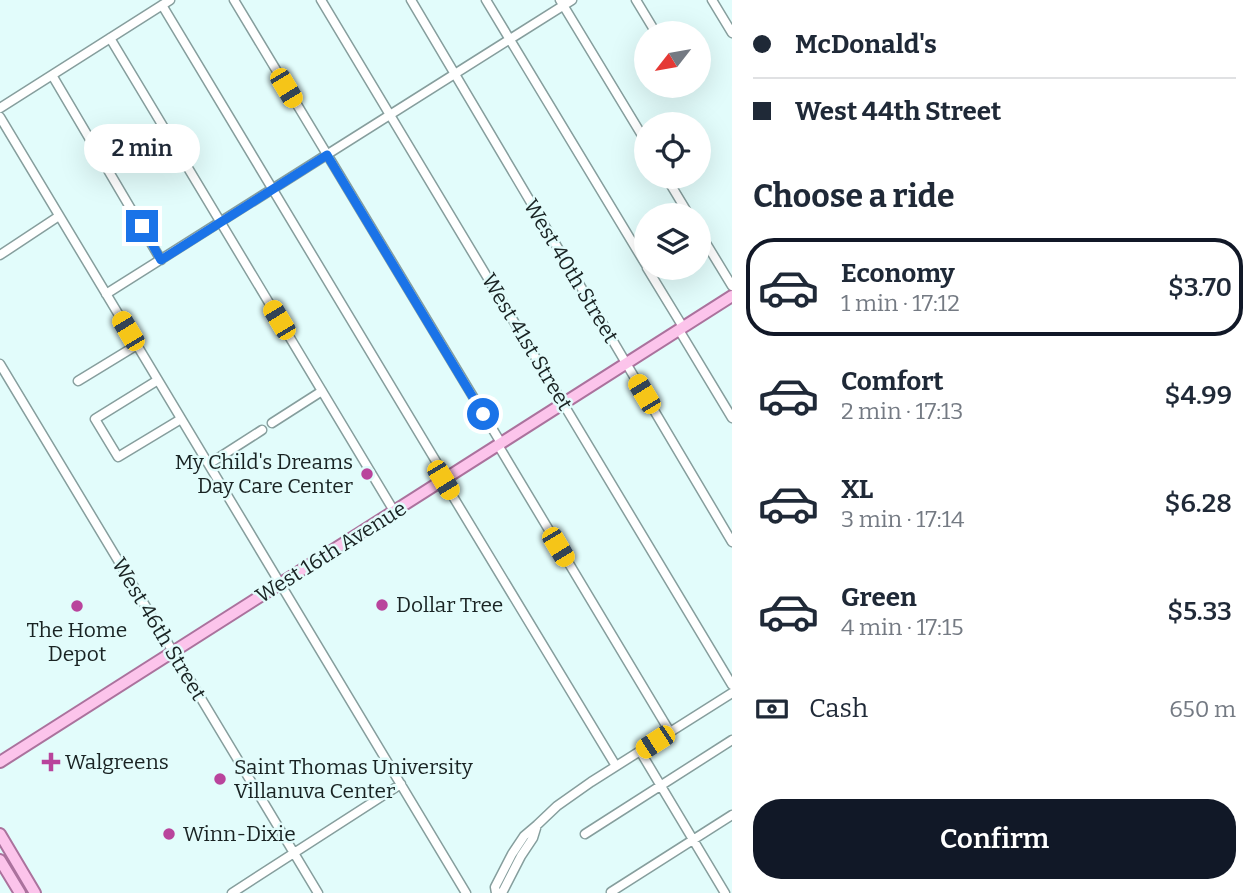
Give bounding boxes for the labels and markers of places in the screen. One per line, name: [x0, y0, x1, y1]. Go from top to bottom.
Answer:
place label: My Child's Dreams Day Care Center: [175, 449, 353, 499]
marker: My Child's Dreams Day Care Center: [359, 466, 375, 482]
place label: Dollar Tree: [396, 592, 503, 618]
marker: Dollar Tree: [374, 597, 390, 613]
marker: The Home Depot: [69, 598, 85, 614]
place label: The Home Depot: [27, 617, 127, 667]
place label: Walgreens: [65, 749, 169, 775]
marker: Walgreens: [43, 754, 59, 770]
place label: Saint Thomas University Villanuva Center: [234, 754, 474, 804]
marker: Saint Thomas University Villanuva Center: [212, 771, 228, 787]
place label: Winn-Dixie: [183, 821, 296, 847]
marker: Winn-Dixie: [161, 826, 177, 842]

